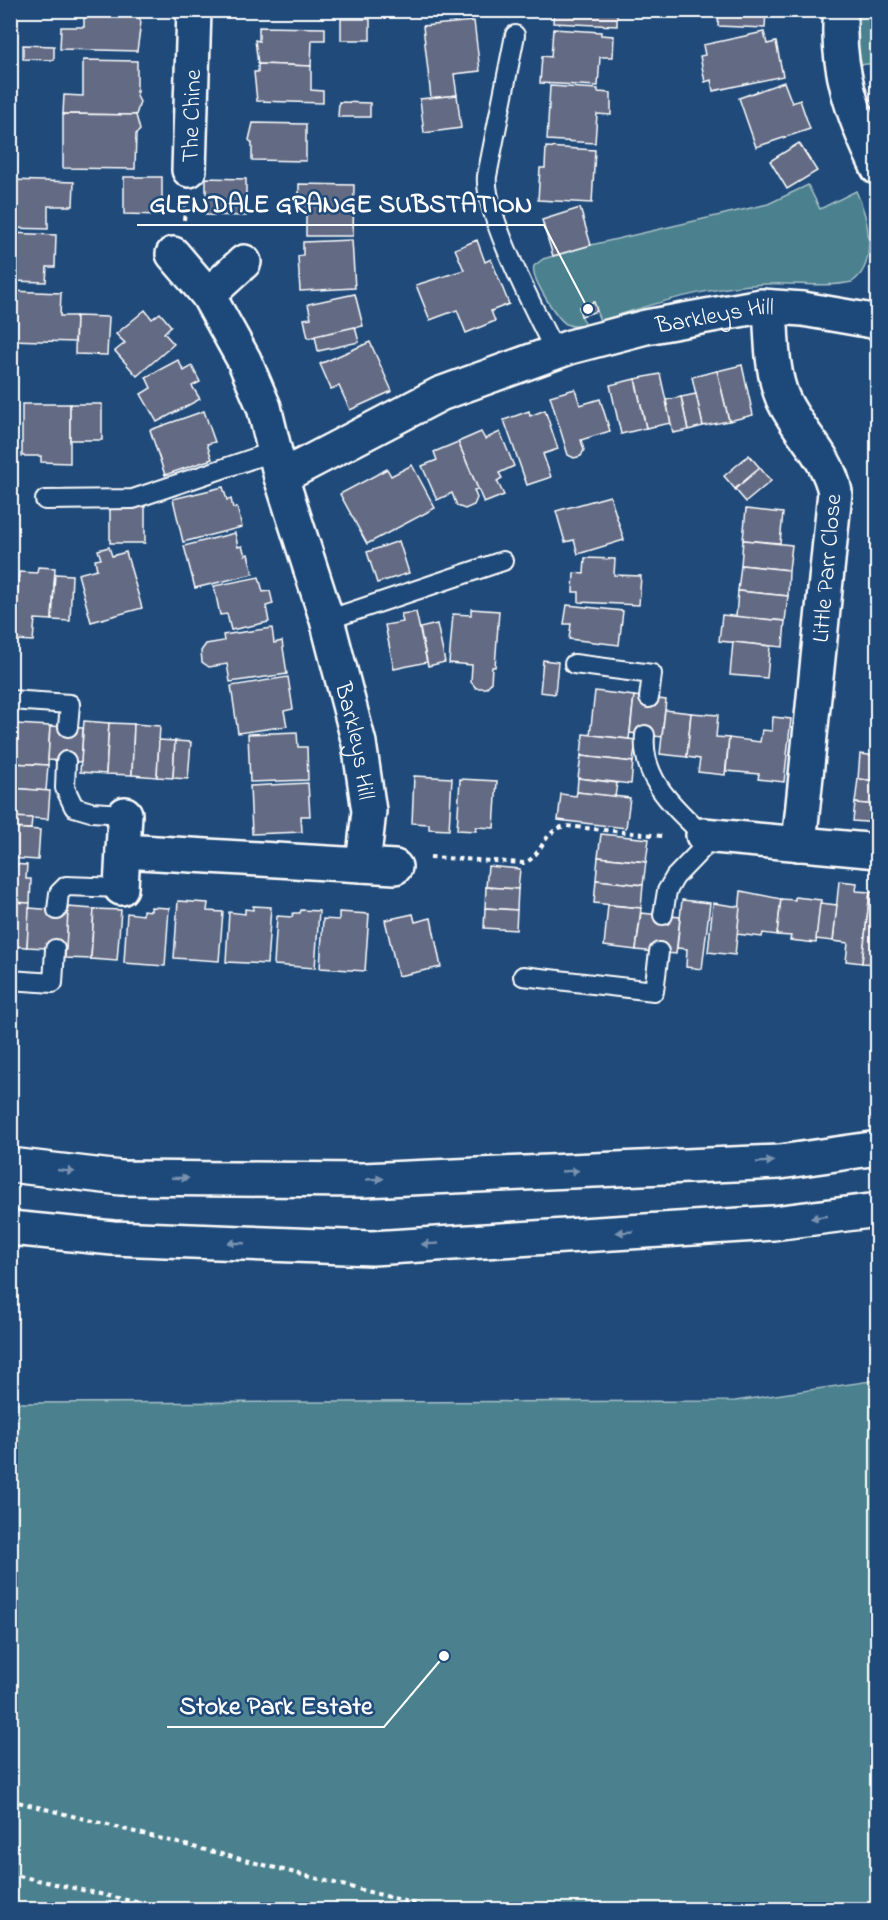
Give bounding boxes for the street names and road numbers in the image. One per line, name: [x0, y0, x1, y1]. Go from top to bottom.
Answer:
street label: The Chine: [174, 69, 212, 163]
street label: Barkleys Hill: [652, 291, 775, 345]
street label: Little Parr Close: [805, 492, 852, 644]
street label: Barkleys Hill: [324, 678, 382, 803]

